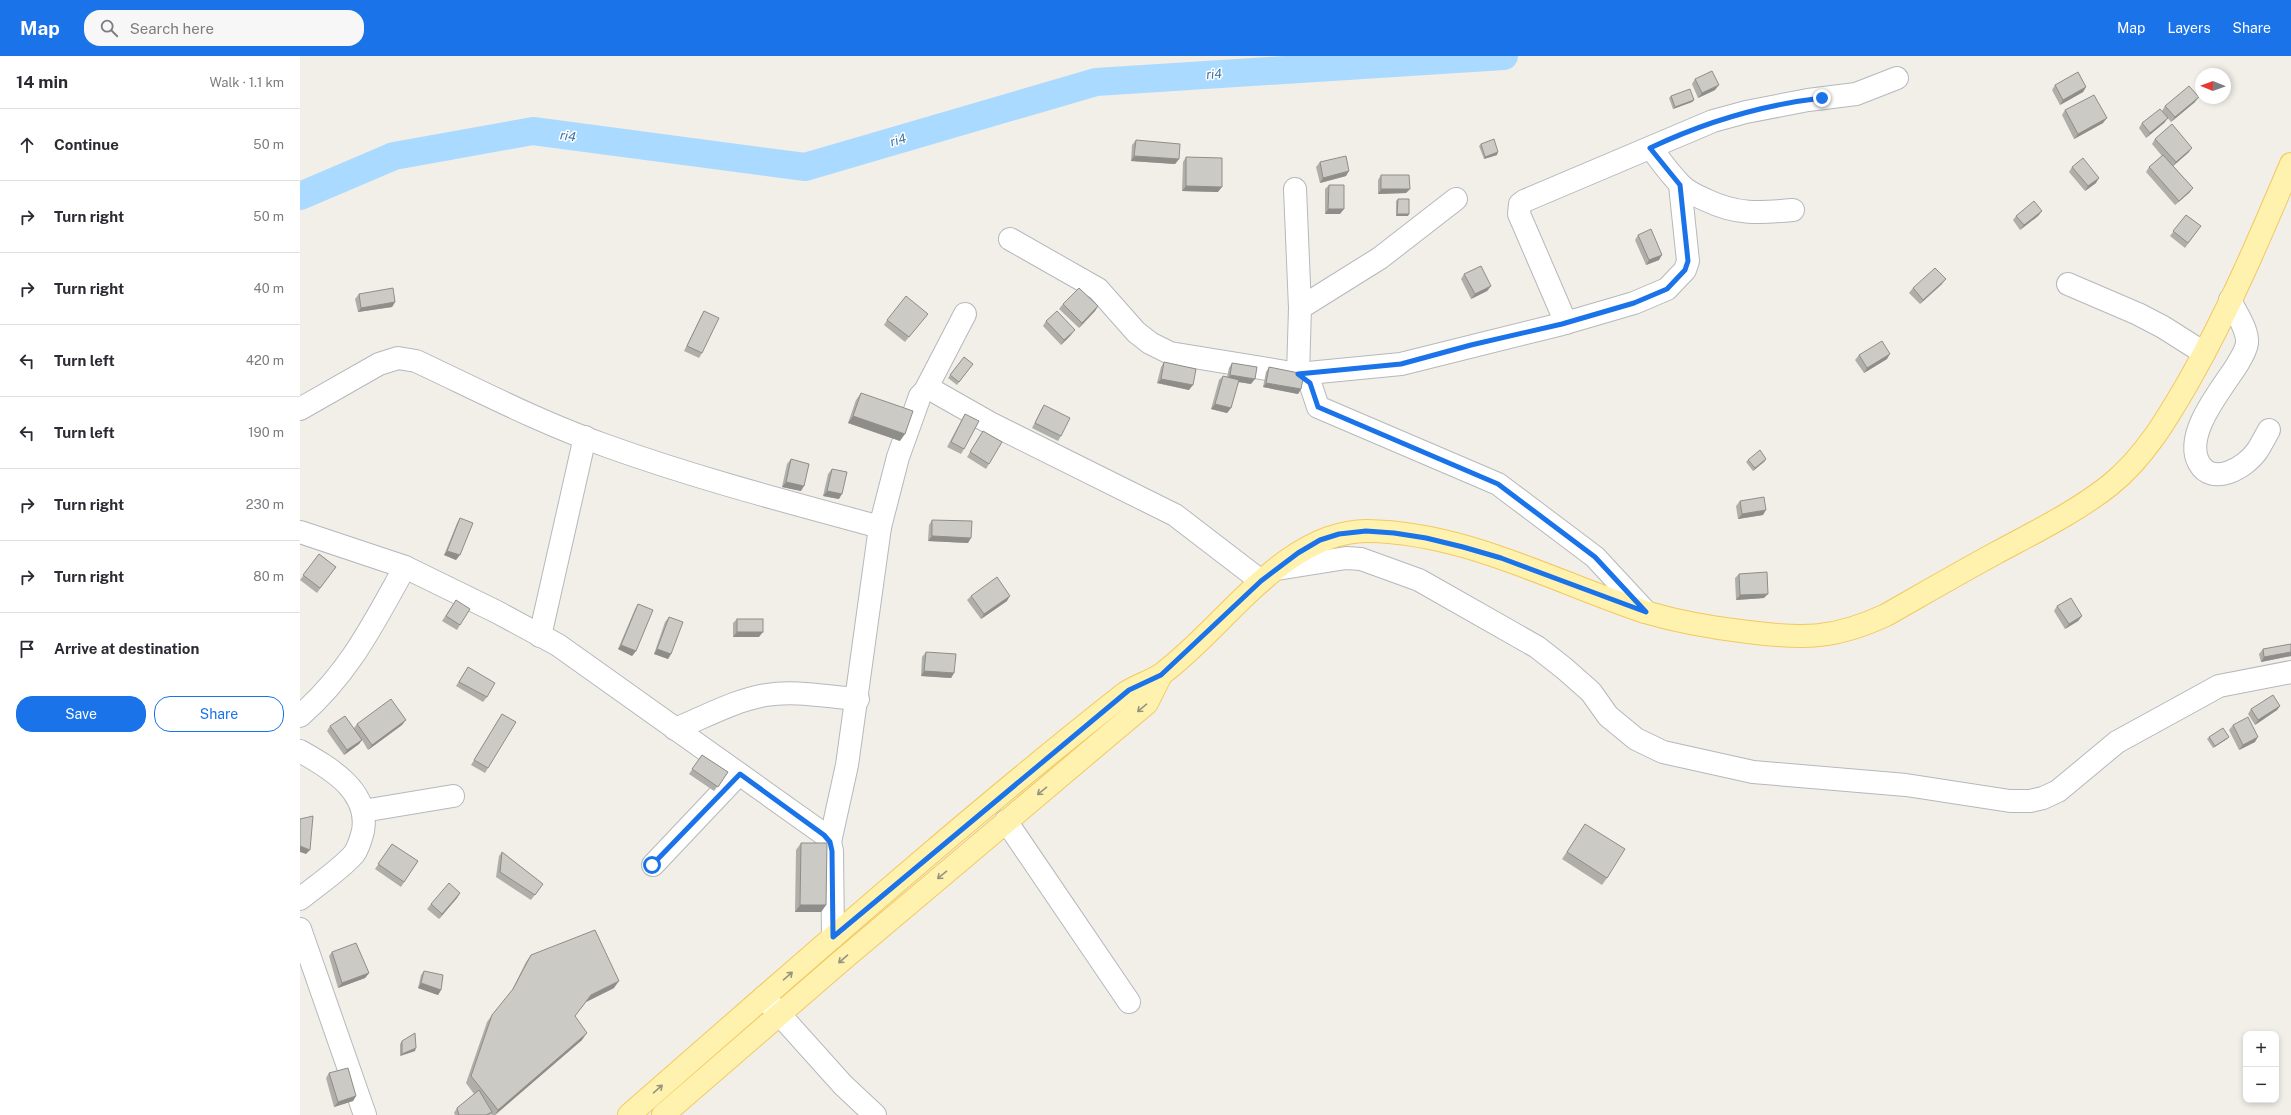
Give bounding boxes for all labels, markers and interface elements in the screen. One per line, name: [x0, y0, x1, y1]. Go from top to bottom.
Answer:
search box: [84, 10, 364, 46]
text: Map: [20, 17, 60, 39]
icon: search: [98, 17, 120, 39]
text: Search here: [130, 20, 214, 37]
text: Map: [2117, 20, 2145, 36]
text: Layers: [2167, 20, 2211, 36]
text: Share: [2233, 20, 2271, 36]
water label: ri4: [1206, 66, 1223, 82]
north arrow: [2195, 68, 2231, 104]
text: 14 min: [16, 72, 68, 92]
text: Walk · 1.1 km: [209, 75, 284, 90]
route end: [1813, 89, 1831, 107]
water label: ri4: [559, 127, 577, 145]
water label: ri4: [888, 131, 908, 149]
icon: ahead: [16, 134, 38, 156]
text: Continue: [54, 136, 119, 153]
text: 50 m: [253, 137, 284, 152]
icon: right: [16, 206, 38, 228]
text: Turn right: [54, 208, 124, 225]
text: 50 m: [253, 209, 284, 224]
icon: right: [16, 278, 38, 300]
text: Turn right: [54, 280, 124, 297]
text: 40 m: [253, 281, 284, 296]
icon: left: [16, 350, 38, 372]
text: Turn left: [54, 352, 115, 369]
text: 420 m: [246, 353, 284, 368]
icon: left: [16, 422, 38, 444]
text: Turn left: [54, 424, 115, 441]
text: 190 m: [248, 425, 284, 440]
icon: right: [16, 494, 38, 516]
text: Turn right: [54, 496, 124, 513]
text: 230 m: [246, 497, 284, 512]
icon: right: [16, 566, 38, 588]
text: Turn right: [54, 568, 124, 585]
text: 80 m: [253, 569, 284, 584]
icon: arrive: [16, 638, 38, 660]
text: Arrive at destination: [54, 640, 199, 657]
button: Save: [16, 696, 146, 732]
button: Share: [154, 696, 284, 732]
one-way arrow: [1137, 704, 1147, 713]
one-way arrow: [1037, 787, 1047, 796]
route start: [643, 856, 661, 874]
one-way arrow: [937, 870, 948, 879]
one-way arrow: [838, 954, 848, 963]
one-way arrow: [782, 972, 793, 981]
map controls: [2243, 1031, 2279, 1103]
button: +: [2243, 1031, 2279, 1067]
button: −: [2243, 1067, 2279, 1103]
one-way arrow: [653, 1085, 663, 1094]

